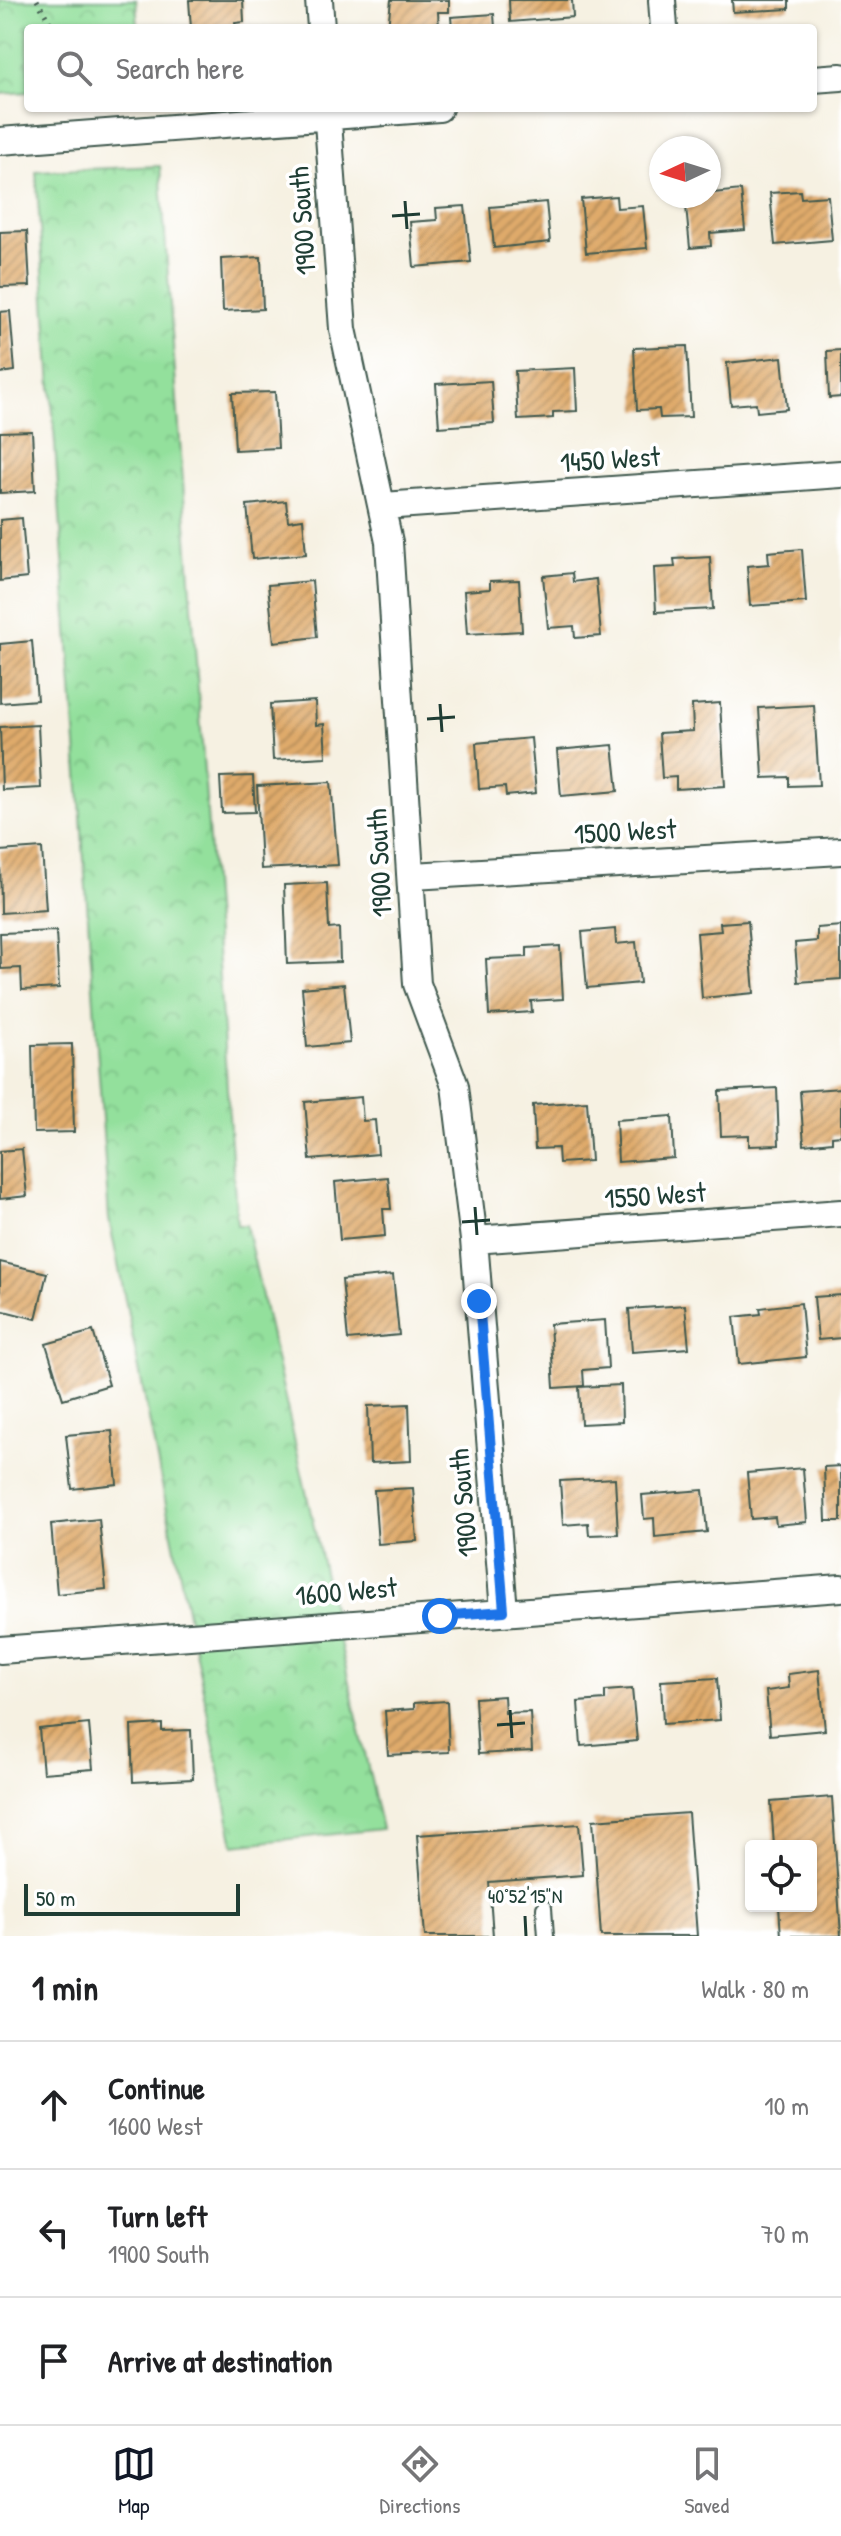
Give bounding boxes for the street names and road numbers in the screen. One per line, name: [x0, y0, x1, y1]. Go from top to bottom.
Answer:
street label: 1900 South: [279, 165, 325, 277]
street label: 1450 West: [559, 437, 662, 481]
street label: 1900 South: [357, 807, 401, 918]
street label: 1500 West: [573, 809, 677, 853]
street label: 1550 West: [603, 1172, 707, 1217]
street label: 1900 South: [439, 1447, 487, 1559]
street label: 1600 West: [294, 1568, 399, 1614]

